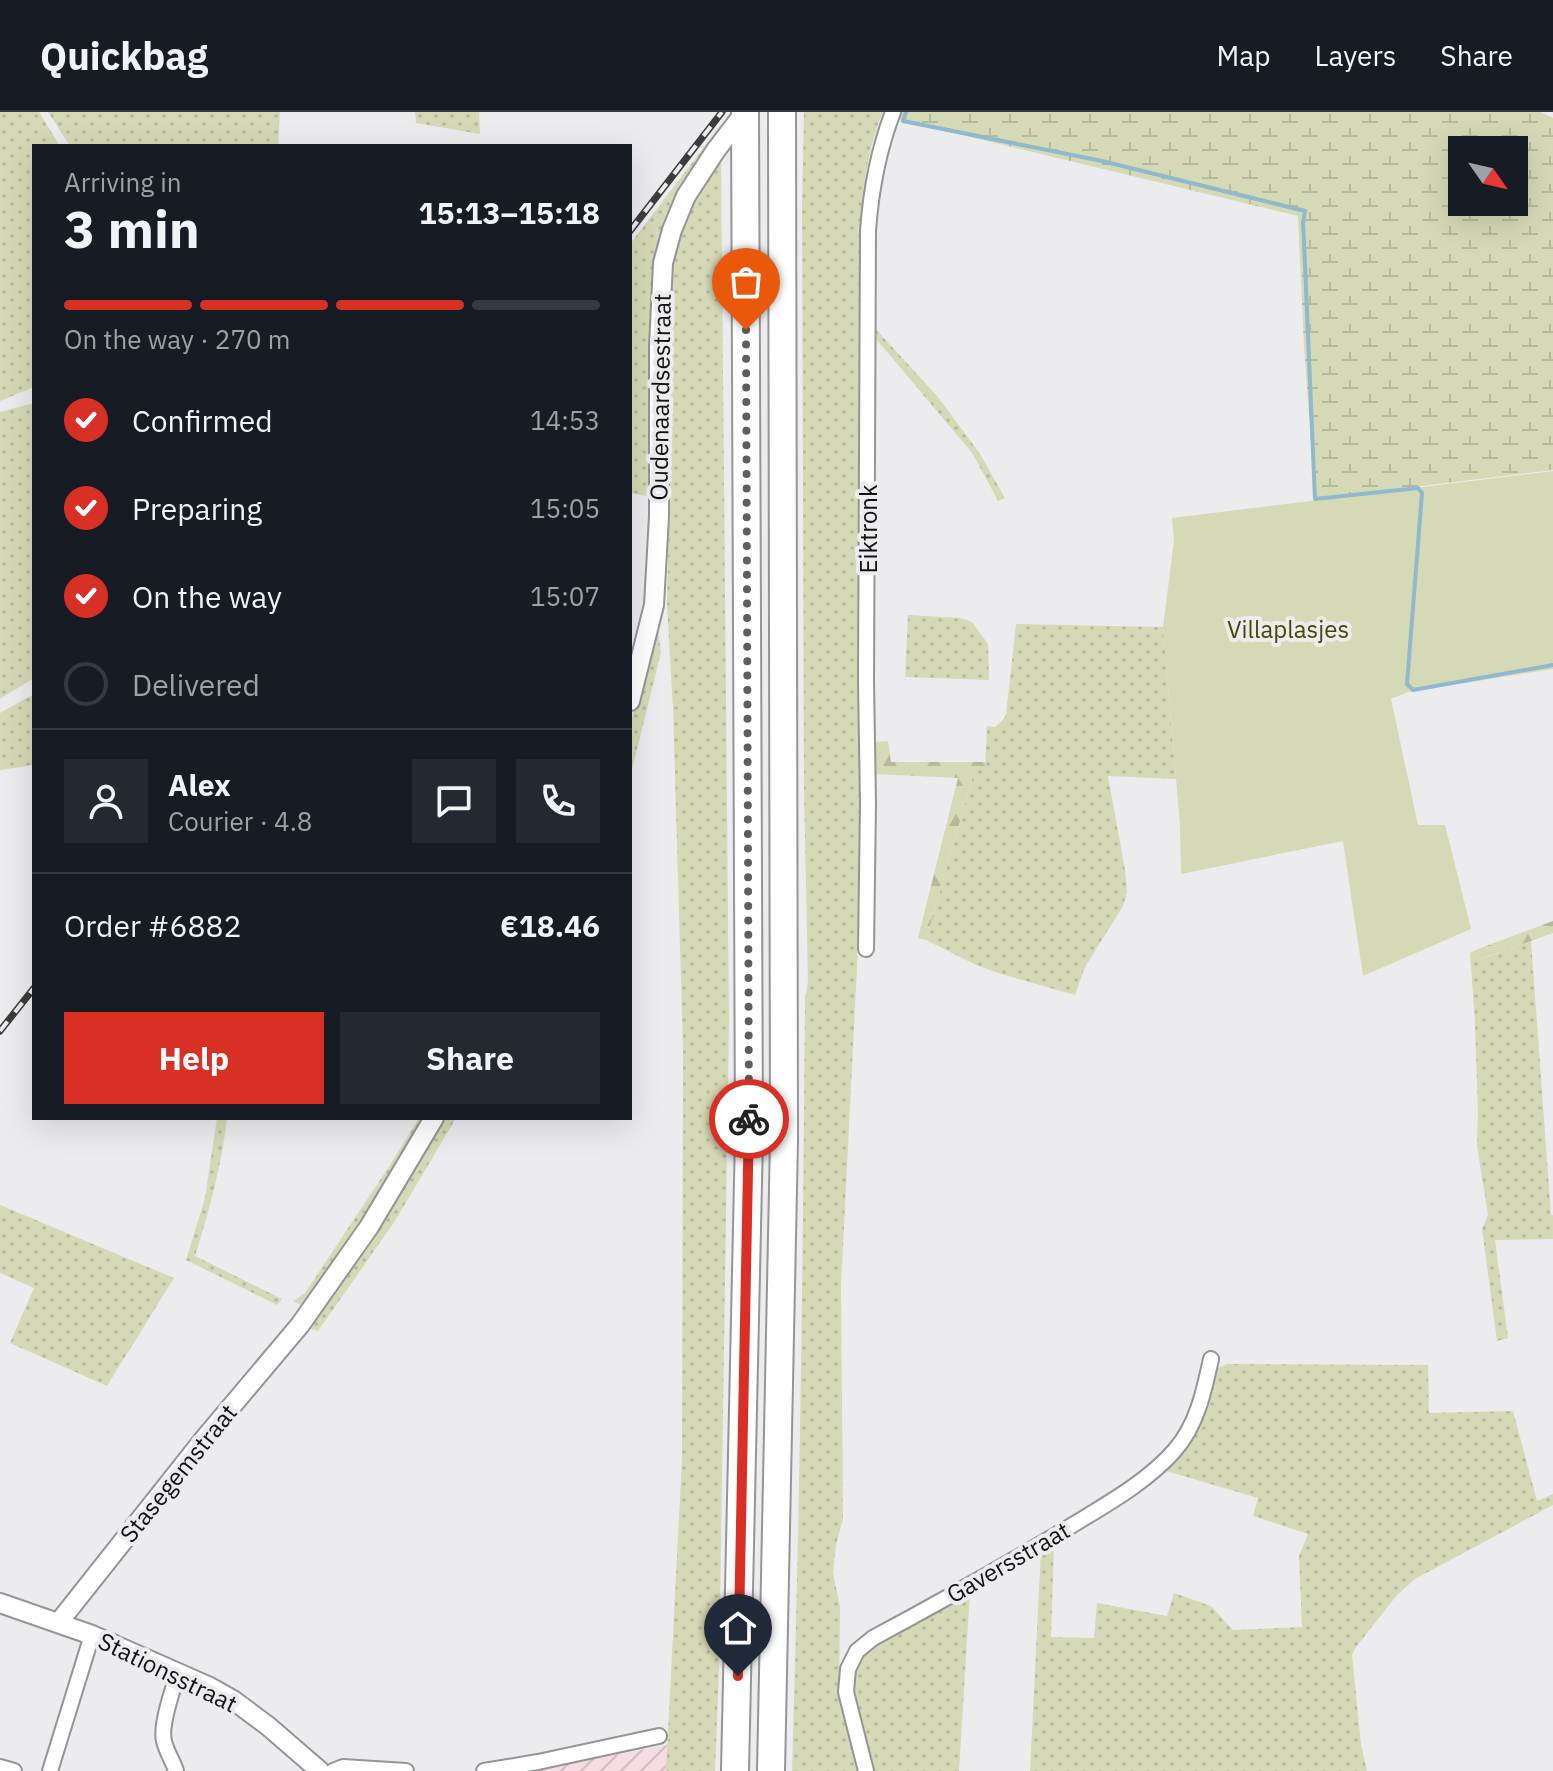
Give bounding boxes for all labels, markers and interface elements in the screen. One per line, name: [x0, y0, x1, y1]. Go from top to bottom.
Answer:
text: Quickbag: [40, 31, 208, 80]
text: Map: [1216, 37, 1270, 74]
text: Layers: [1314, 37, 1396, 74]
text: Share: [1440, 37, 1513, 74]
north arrow: [1448, 136, 1528, 216]
map controls: [1448, 136, 1528, 216]
text: Arriving in: [64, 165, 181, 199]
text: 15:13–15:18: [419, 193, 600, 232]
text: 3 min: [64, 195, 200, 262]
pin: [712, 248, 780, 330]
icon: bag: [724, 260, 768, 304]
street label: Oudenaardsestraat: [642, 293, 678, 501]
text: On the way · 270 m: [64, 322, 290, 356]
icon: check: [64, 398, 108, 442]
text: Confirmed: [132, 401, 273, 440]
text: 14:53: [530, 403, 600, 437]
street label: Eiktronk: [852, 484, 884, 574]
icon: check: [64, 486, 108, 530]
text: Preparing: [132, 489, 262, 528]
text: 15:05: [530, 491, 600, 525]
icon: check: [64, 574, 108, 618]
text: On the way: [132, 577, 282, 616]
text: 15:07: [530, 579, 600, 613]
park label: Villaplasjes: [1227, 613, 1349, 645]
text: Delivered: [132, 665, 260, 704]
button: person: [64, 759, 148, 843]
button: chat: [412, 759, 496, 843]
button: phone: [516, 759, 600, 843]
text: Alex: [168, 765, 231, 804]
text: Courier · 4.8: [168, 804, 312, 838]
text: Order #6882: [64, 906, 241, 945]
text: €18.46: [500, 906, 600, 945]
button: Help: [64, 1012, 324, 1104]
button: Share: [340, 1012, 600, 1104]
courier: [709, 1079, 789, 1159]
icon: bike: [727, 1097, 771, 1141]
street label: Stasegemstraat: [112, 1397, 244, 1549]
street label: Gaversstraat: [941, 1514, 1075, 1610]
pin: [704, 1594, 772, 1676]
icon: home: [716, 1606, 760, 1650]
street label: Stationsstraat: [93, 1625, 243, 1719]

